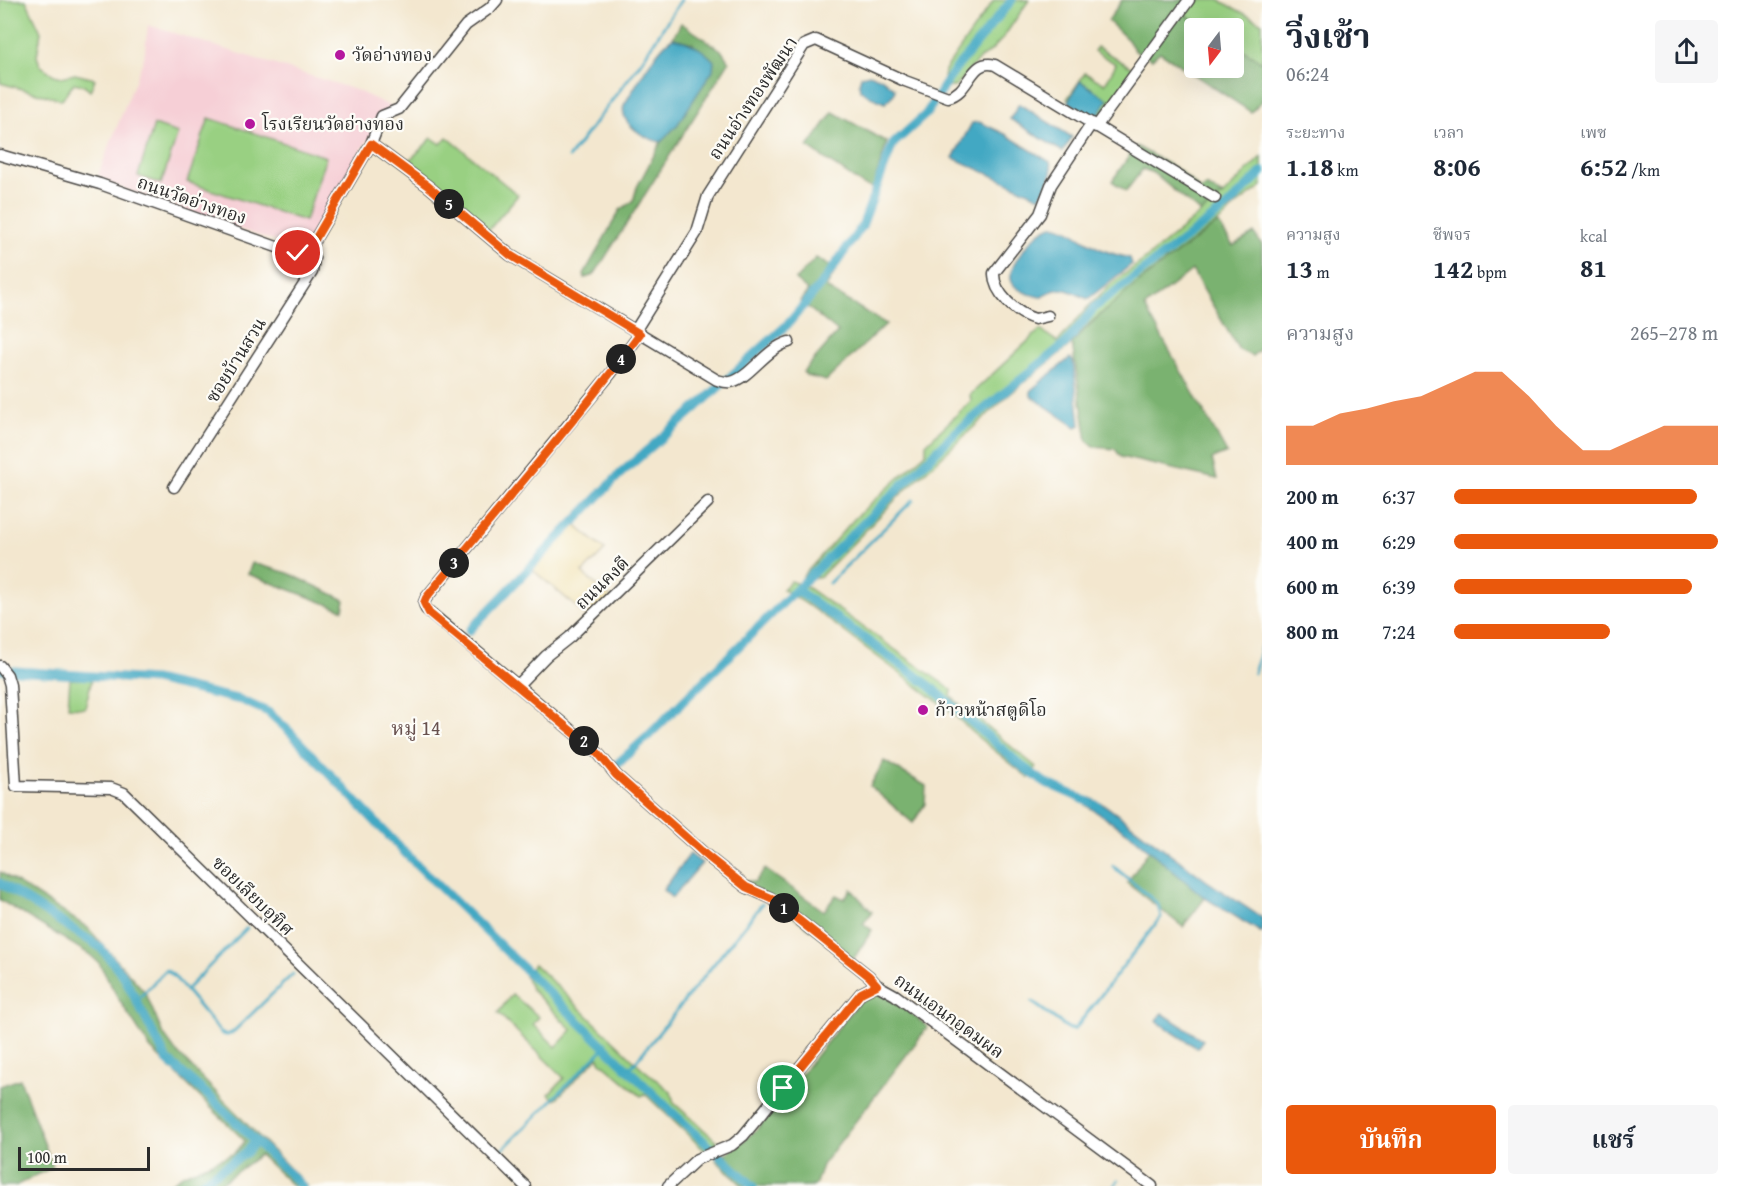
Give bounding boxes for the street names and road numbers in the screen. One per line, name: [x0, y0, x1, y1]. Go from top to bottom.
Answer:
street label: ถนนอ่างทองพัฒนา: [701, 31, 804, 165]
street label: ถนนวัดอ่างทอง: [134, 168, 251, 231]
street label: ซอยบ้านสวน: [199, 312, 273, 408]
street label: ถนนคงดี: [568, 550, 635, 616]
street label: ซอยเลียบอุทิศ: [206, 849, 301, 942]
street label: ถนนเอนกอุดมผล: [889, 966, 1010, 1065]

